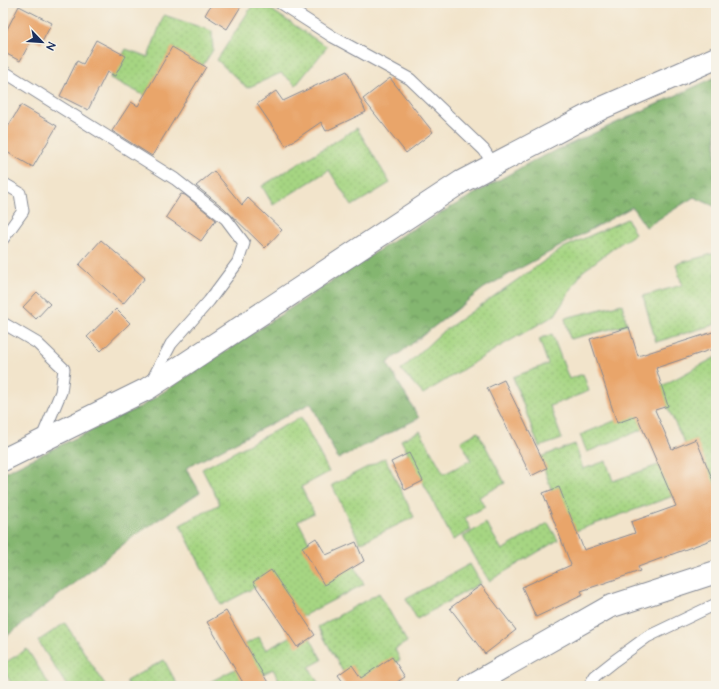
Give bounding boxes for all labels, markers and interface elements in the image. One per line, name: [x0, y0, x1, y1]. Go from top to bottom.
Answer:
north arrow: [22, 22, 62, 62]
text: N: [42, 40, 59, 52]

